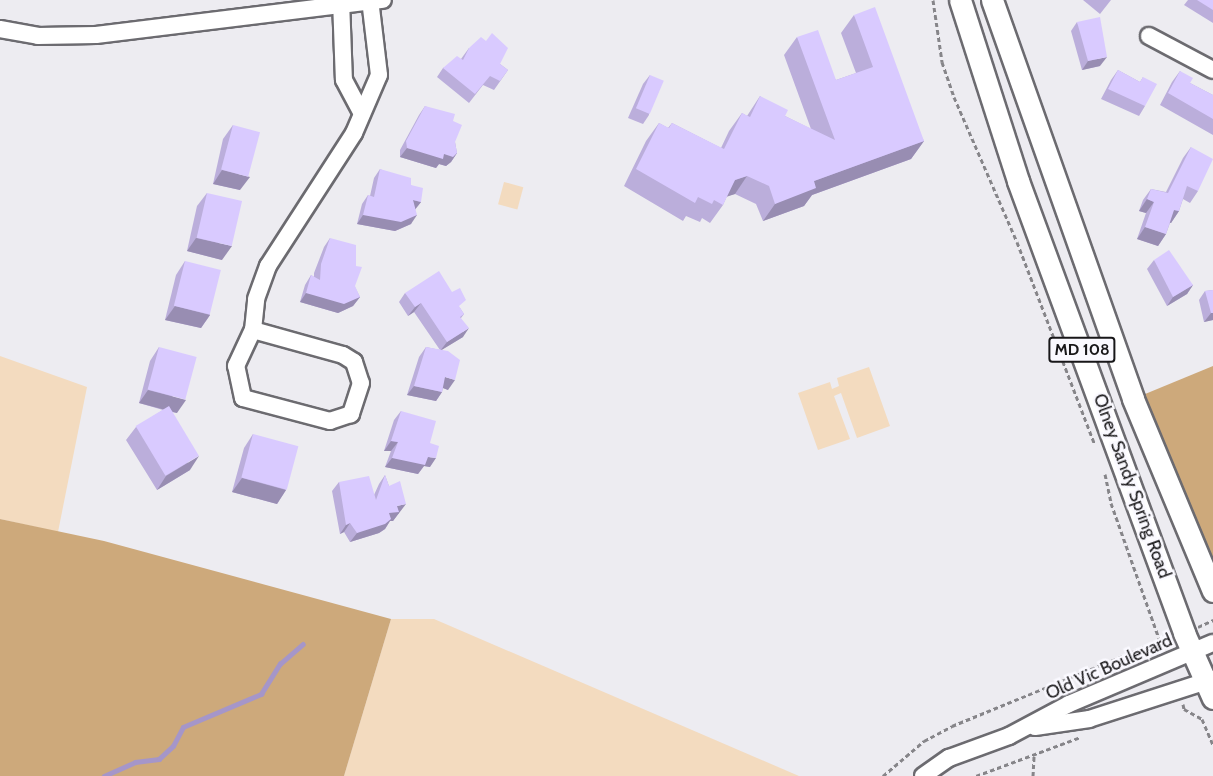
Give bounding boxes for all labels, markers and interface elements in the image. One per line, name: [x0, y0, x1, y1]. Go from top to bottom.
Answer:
road number: MD 108: [1048, 337, 1116, 363]
street label: Olney Sandy Spring Road: [1089, 391, 1175, 581]
street label: Old Vic Boulevard: [1042, 629, 1176, 705]

